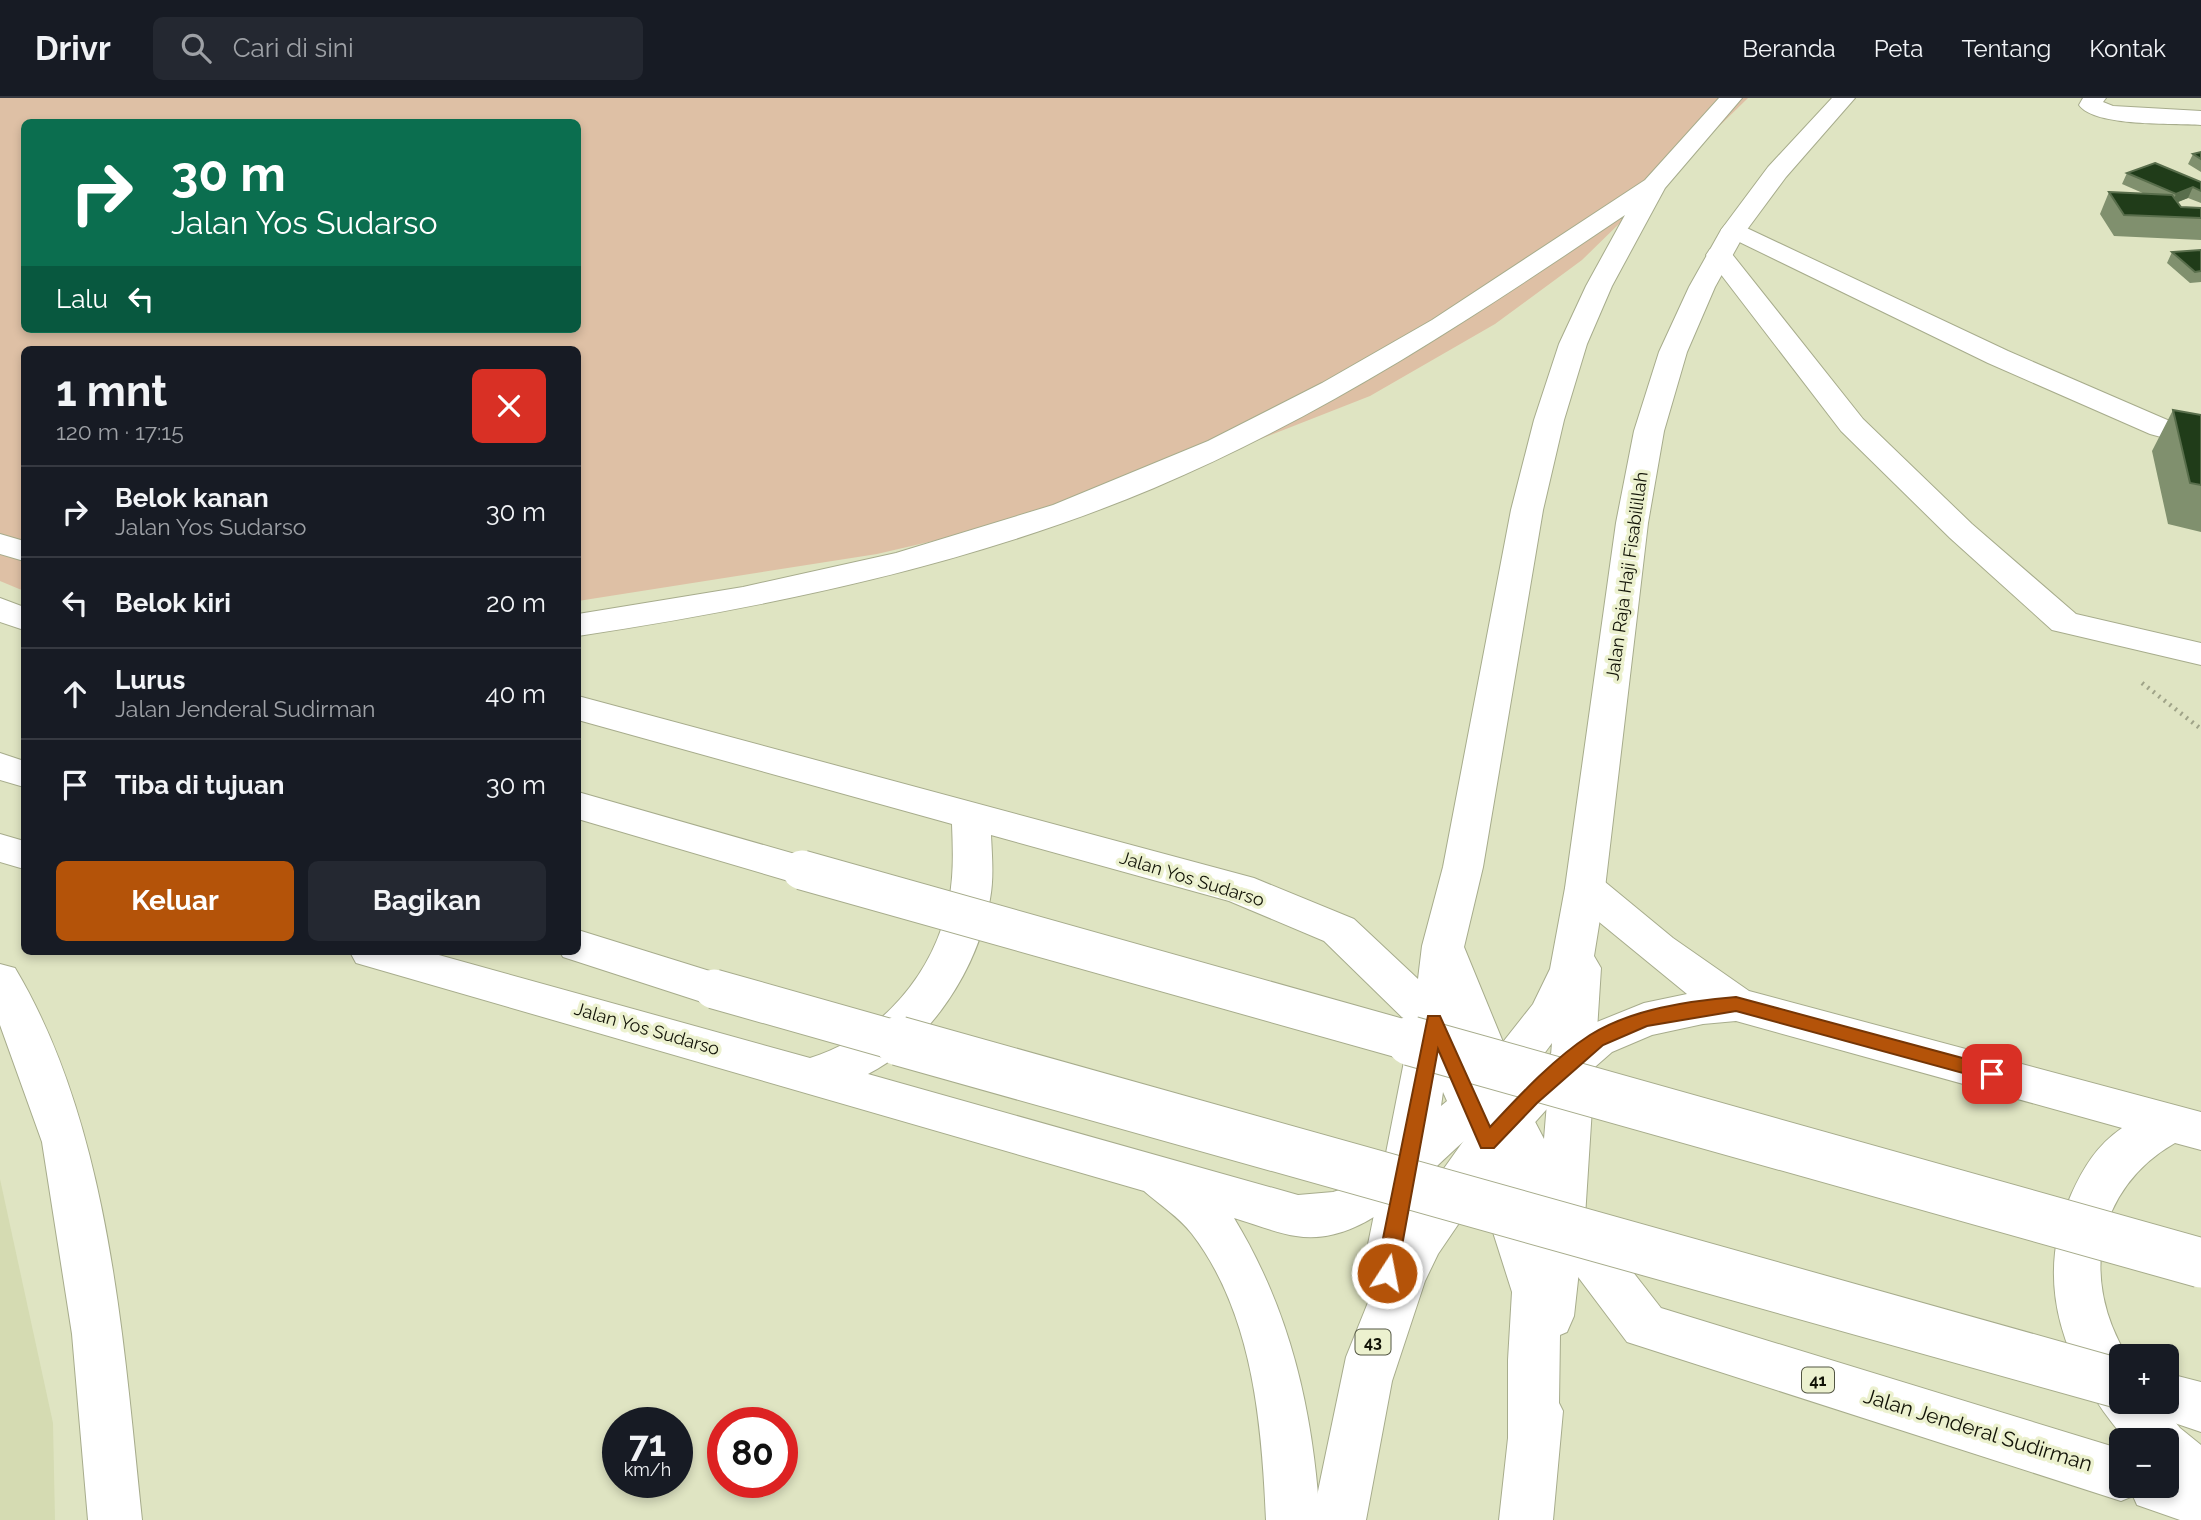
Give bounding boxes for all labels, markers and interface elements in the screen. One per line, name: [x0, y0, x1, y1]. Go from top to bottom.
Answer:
search box: [153, 17, 643, 80]
text: Drivr: [35, 29, 111, 68]
icon: search: [177, 29, 215, 67]
text: Cari di sini: [233, 33, 354, 63]
text: Beranda: [1742, 34, 1836, 63]
text: Peta: [1874, 34, 1923, 63]
text: Tentang: [1961, 34, 2051, 63]
text: Kontak: [2089, 34, 2166, 63]
text: 30 m: [171, 145, 286, 202]
icon: right: [56, 147, 147, 238]
text: Jalan Yos Sudarso: [171, 204, 437, 241]
icon: left: [122, 280, 160, 318]
text: Lalu: [56, 284, 108, 314]
text: 1 mnt: [56, 367, 167, 416]
button: close: [472, 369, 546, 443]
text: 120 m · 17:15: [56, 418, 184, 445]
street label: Jalan Raja Haji Fisabilillah: [1601, 470, 1652, 682]
text: Belok kanan: [115, 483, 269, 513]
icon: right: [56, 493, 94, 531]
text: 30 m: [486, 497, 546, 527]
text: Jalan Yos Sudarso: [115, 513, 307, 540]
icon: left: [56, 584, 94, 622]
text: Belok kiri: [115, 588, 231, 618]
text: 20 m: [486, 588, 546, 618]
text: Lurus: [115, 665, 185, 695]
icon: ahead: [56, 675, 94, 713]
text: 40 m: [485, 679, 546, 709]
text: Jalan Jenderal Sudirman: [115, 695, 376, 722]
icon: arrive: [56, 766, 94, 804]
text: Tiba di tujuan: [115, 770, 285, 800]
text: 30 m: [486, 770, 546, 800]
street label: Jalan Yos Sudarso: [1117, 847, 1267, 911]
button: Keluar: [56, 861, 294, 941]
button: Bagikan: [308, 861, 546, 941]
street label: Jalan Yos Sudarso: [572, 998, 722, 1059]
pin: [1962, 1044, 2022, 1104]
icon: arrive: [1973, 1055, 2011, 1093]
position arrow: [1350, 1236, 1424, 1310]
road number: 43: [1356, 1330, 1390, 1354]
map controls: [2109, 1344, 2179, 1498]
button: +: [2109, 1344, 2179, 1414]
road number: 41: [1802, 1368, 1834, 1392]
street label: Jalan Jenderal Sudirman: [1861, 1383, 2096, 1476]
speed limit sign: 80: [707, 1407, 798, 1498]
text: 71: [629, 1423, 666, 1464]
button: −: [2109, 1428, 2179, 1498]
text: km/h: [624, 1459, 671, 1480]

